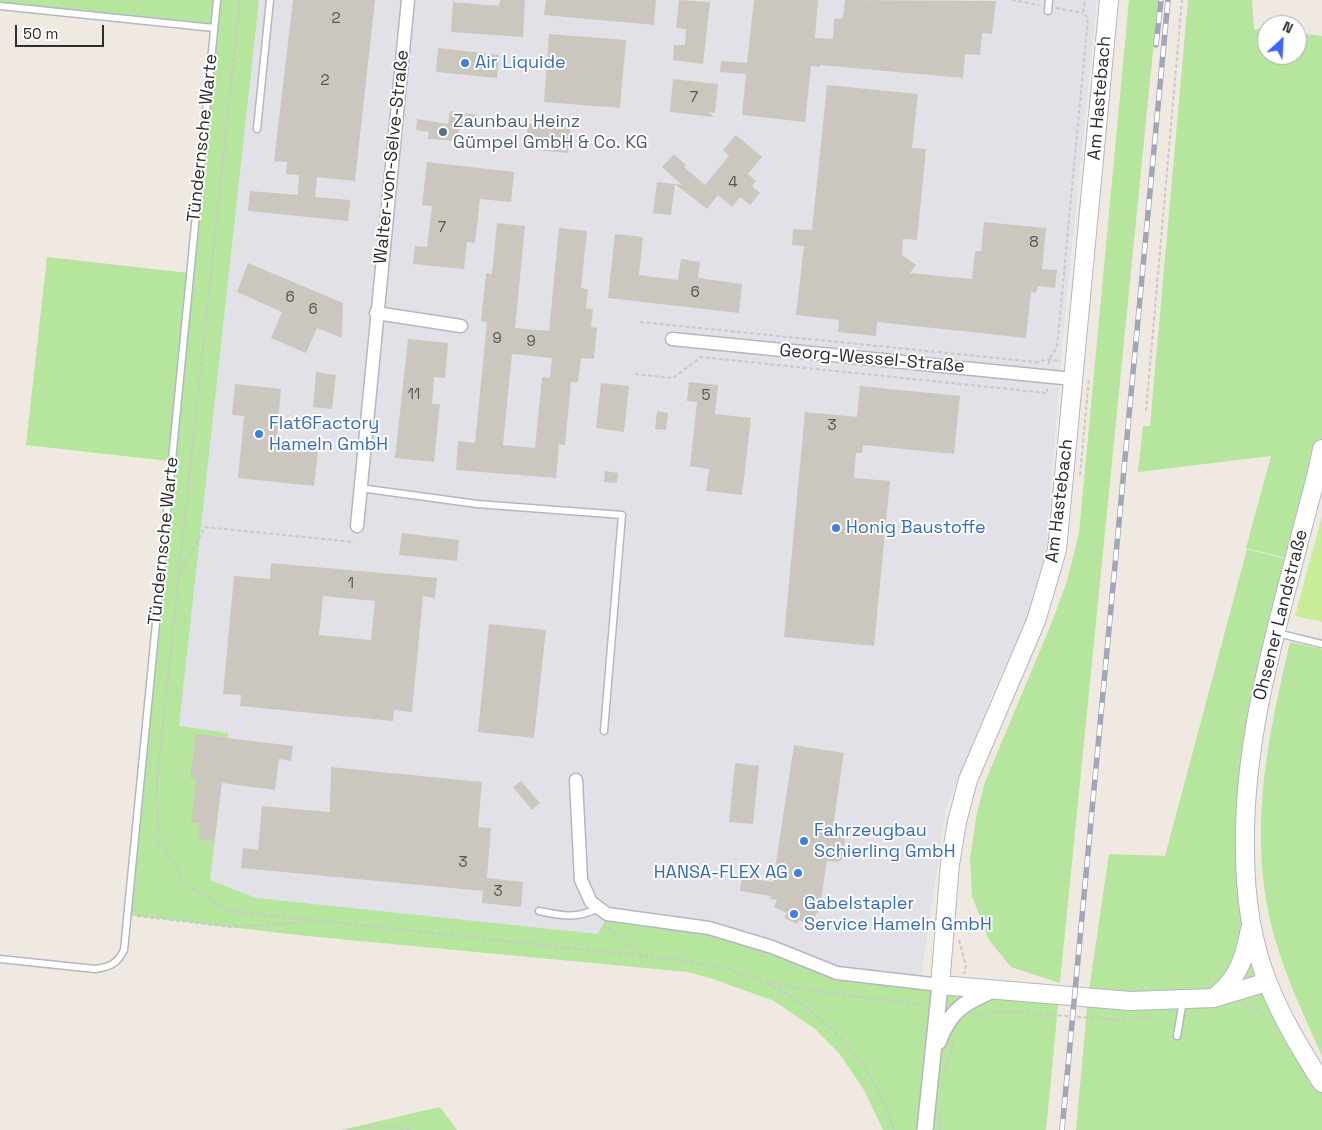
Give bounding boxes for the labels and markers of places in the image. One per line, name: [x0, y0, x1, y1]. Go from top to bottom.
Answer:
place label: Air Liquide: [475, 52, 566, 74]
marker: Air Liquide: [459, 57, 471, 69]
place label: Zaunbau Heinz Gümpel GmbH & Co. KG: [453, 111, 648, 154]
marker: Zaunbau Heinz Gümpel GmbH & Co. KG: [437, 126, 449, 138]
place label: Flat6Factory Hameln GmbH: [269, 413, 388, 456]
marker: Flat6Factory Hameln GmbH: [253, 428, 265, 440]
place label: Honig Baustoffe: [846, 517, 986, 539]
marker: Honig Baustoffe: [830, 522, 842, 534]
place label: Fahrzeugbau Schierling GmbH: [814, 820, 955, 862]
marker: Fahrzeugbau Schierling GmbH: [798, 835, 810, 847]
place label: HANSA-FLEX AG: [654, 862, 788, 884]
marker: HANSA-FLEX AG: [792, 867, 804, 879]
place label: Gabelstapler Service Hameln GmbH: [804, 893, 992, 936]
marker: Gabelstapler Service Hameln GmbH: [788, 908, 800, 920]

